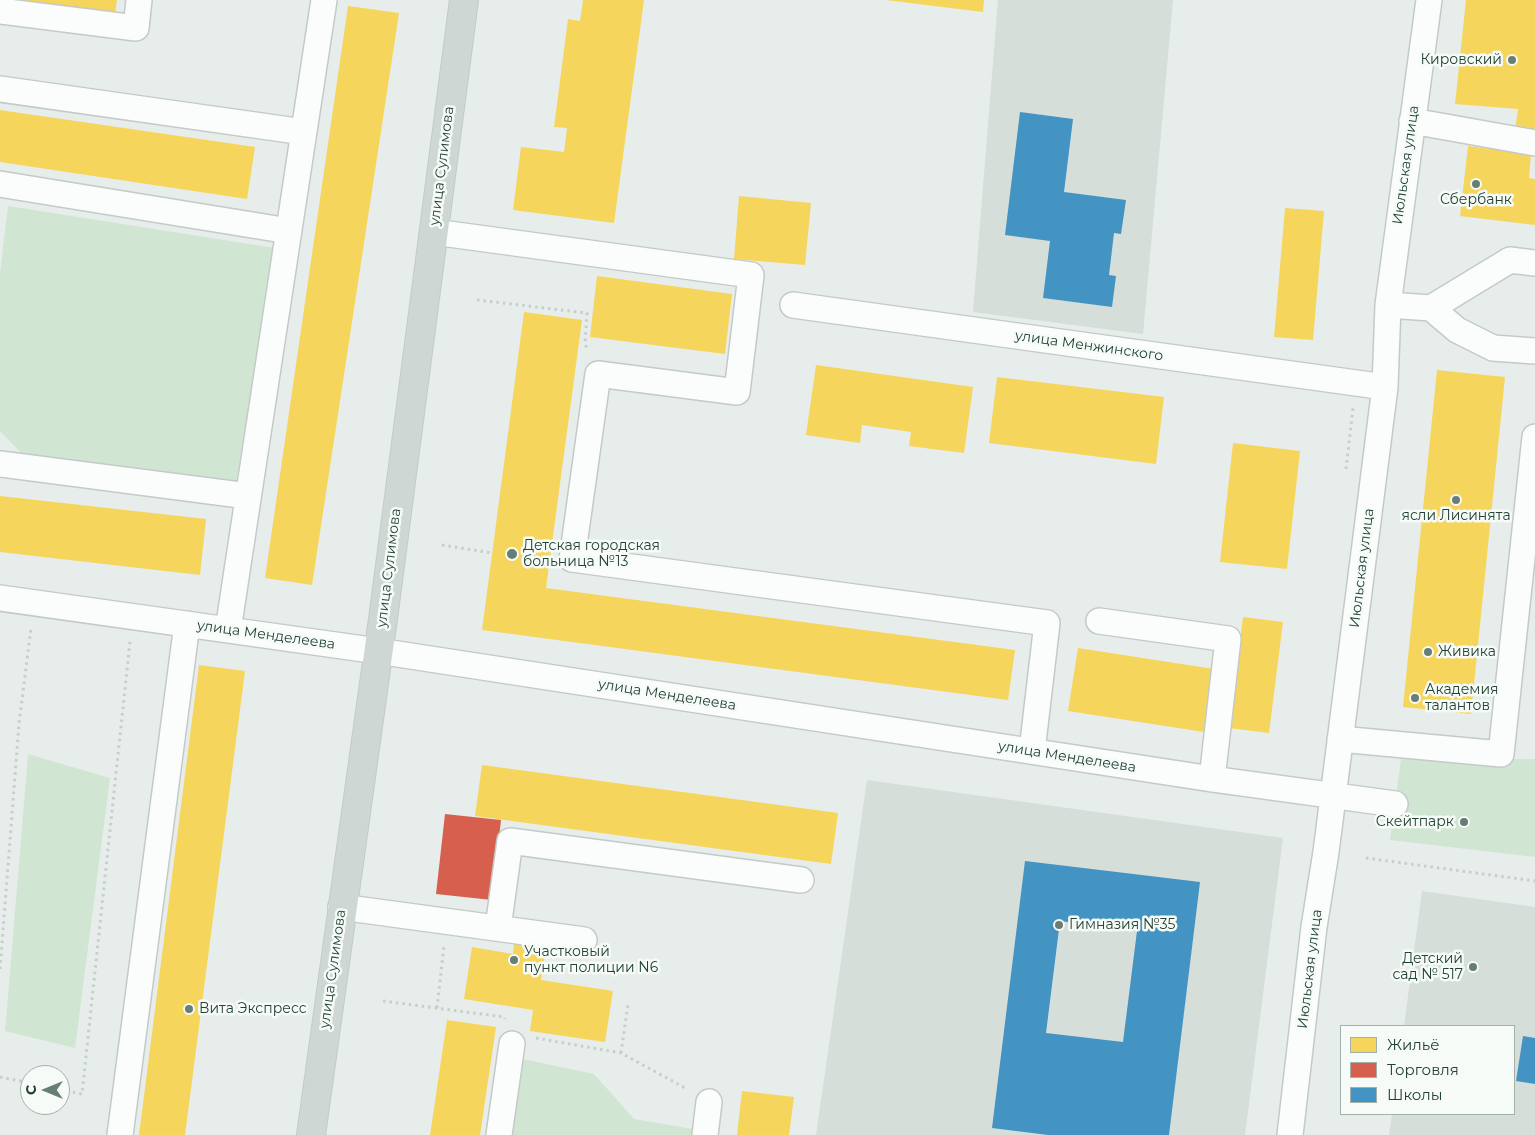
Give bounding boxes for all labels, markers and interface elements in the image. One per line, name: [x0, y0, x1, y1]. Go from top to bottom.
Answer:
place label: Кировский: [1420, 52, 1502, 68]
marker: Кировский: [1506, 54, 1518, 66]
street label: Июльская улица: [1389, 104, 1423, 226]
street label: улица Сулимова: [426, 105, 458, 227]
marker: Сбербанк: [1470, 178, 1482, 190]
place label: Сбербанк: [1440, 192, 1512, 208]
street label: улица Менжинского: [1014, 327, 1164, 365]
marker: ясли Лисинята: [1450, 494, 1462, 506]
street label: улица Сулимова: [373, 507, 405, 629]
street label: Июльская улица: [1346, 507, 1378, 629]
place label: ясли Лисинята: [1401, 508, 1511, 524]
place label: Детская городская больница №13: [523, 538, 660, 570]
marker: Детская городская больница №13: [505, 547, 519, 561]
street label: улица Менделеева: [196, 617, 336, 653]
place label: Живика: [1438, 644, 1496, 660]
marker: Живика: [1422, 646, 1434, 658]
street label: улица Менделеева: [597, 676, 737, 714]
place label: Академия талантов: [1425, 682, 1499, 714]
marker: Академия талантов: [1409, 692, 1421, 704]
street label: улица Менделеева: [997, 738, 1137, 776]
place label: Скейтпарк: [1376, 814, 1454, 830]
marker: Скейтпарк: [1458, 816, 1470, 828]
street label: улица Сулимова: [316, 908, 350, 1030]
street label: Июльская улица: [1294, 908, 1326, 1030]
place label: Гимназия №35: [1069, 917, 1175, 933]
marker: Гимназия №35: [1053, 919, 1065, 931]
place label: Участковый пункт полиции N6: [524, 944, 658, 976]
place label: Детский сад № 517: [1392, 951, 1463, 984]
marker: Участковый пункт полиции N6: [508, 954, 520, 966]
marker: Детский сад № 517: [1467, 961, 1479, 973]
place label: Вита Экспресс: [199, 1001, 307, 1017]
marker: Вита Экспресс: [183, 1003, 195, 1015]
legend: [1340, 1025, 1515, 1115]
text: Жильё: [1387, 1035, 1440, 1054]
text: Торговля: [1387, 1060, 1459, 1079]
north arrow: [20, 1065, 70, 1115]
text: С: [22, 1085, 40, 1095]
text: Школы: [1387, 1085, 1443, 1104]

